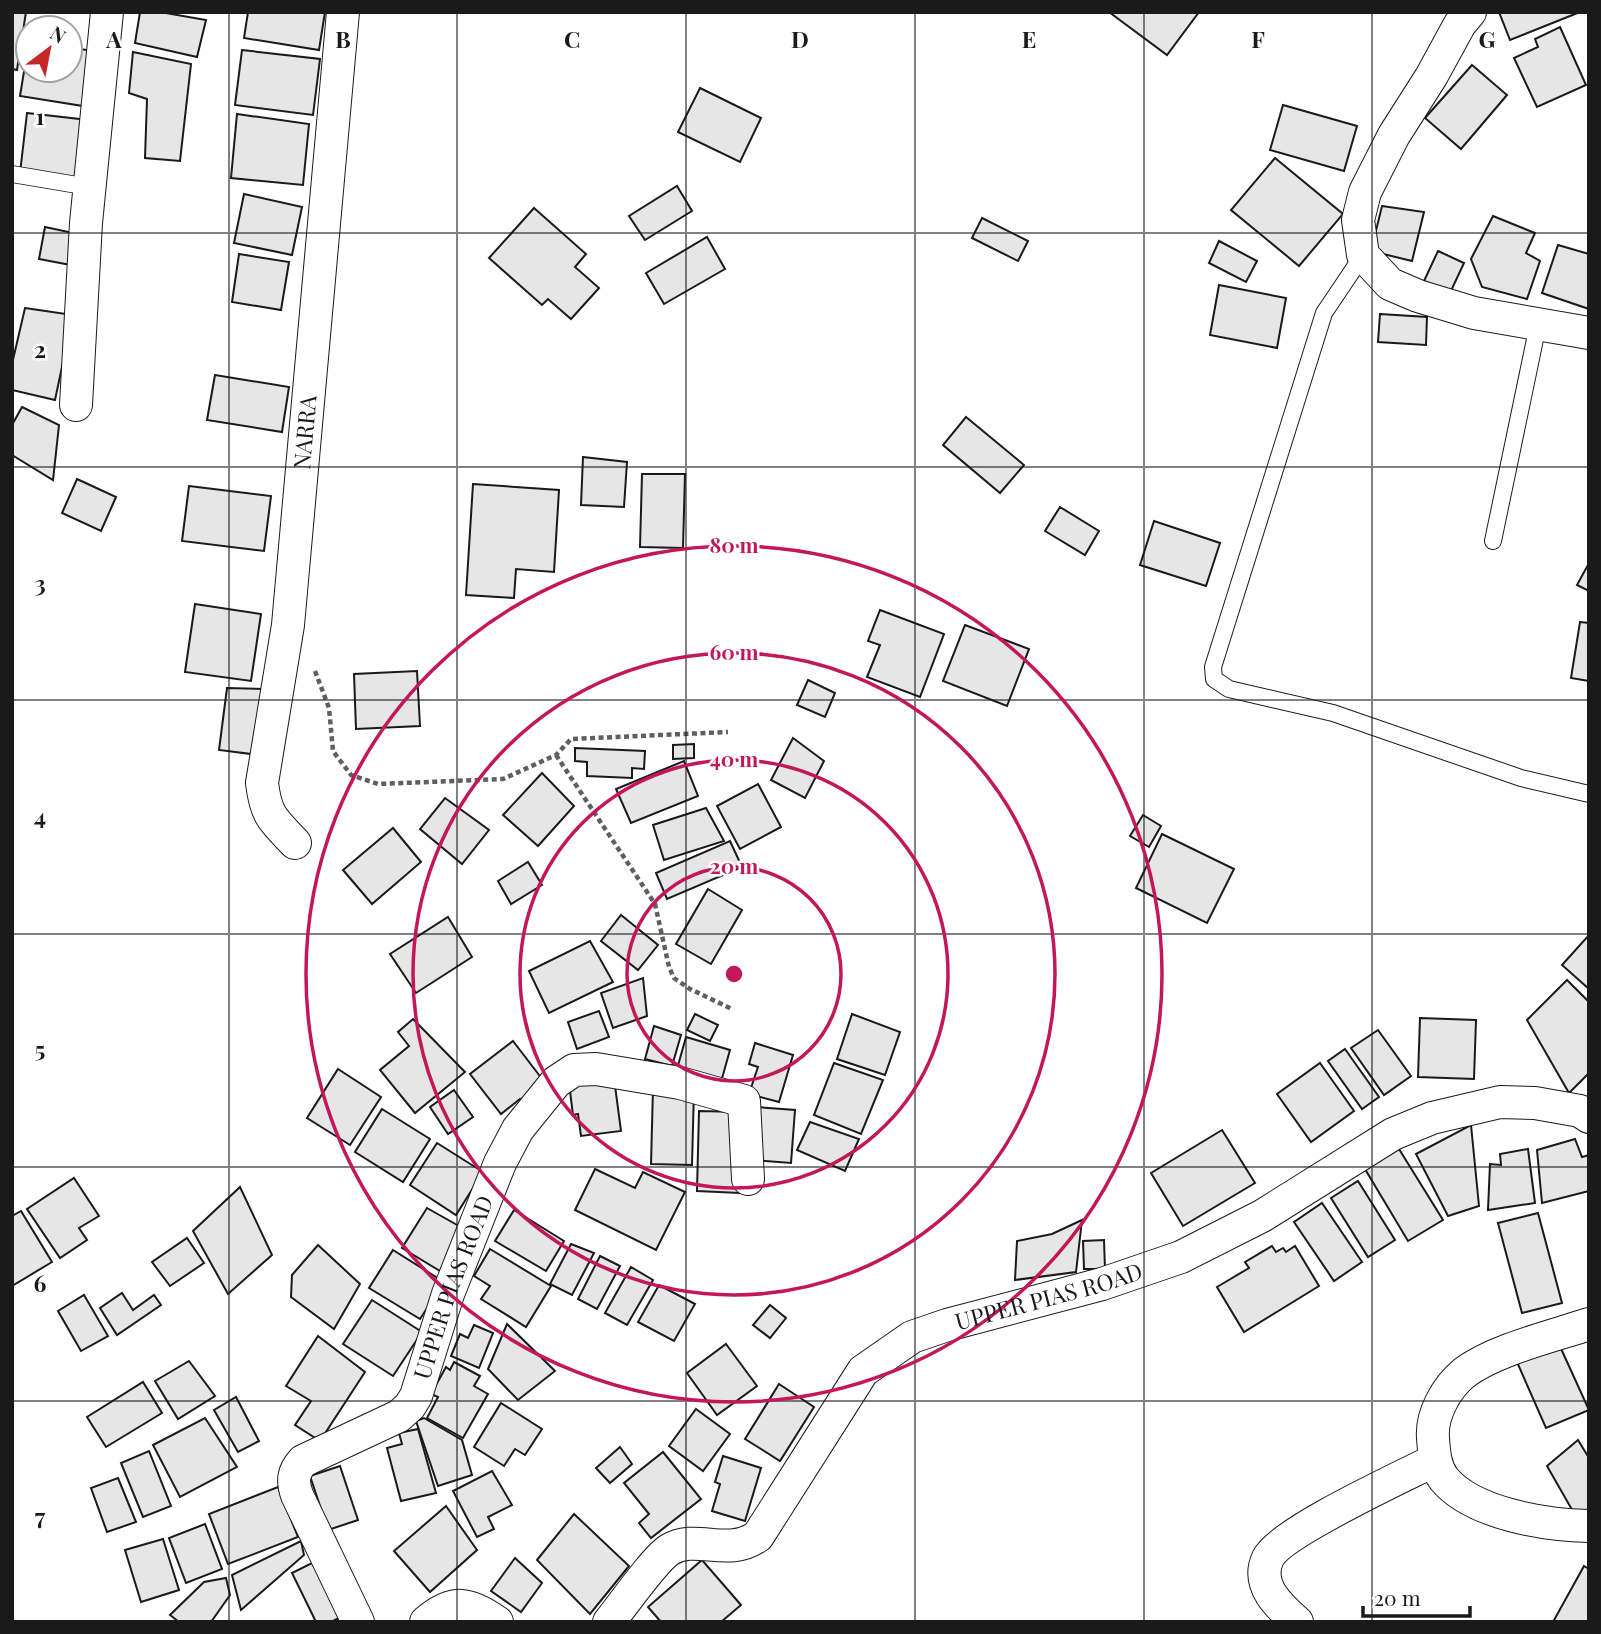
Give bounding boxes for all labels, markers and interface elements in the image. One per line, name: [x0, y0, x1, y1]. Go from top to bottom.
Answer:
north arrow: [14, 14, 84, 84]
text: N: [46, 19, 71, 49]
text: A: [105, 23, 122, 54]
text: B: [335, 23, 351, 54]
text: C: [564, 23, 580, 54]
text: D: [791, 23, 809, 54]
text: E: [1022, 23, 1036, 54]
text: F: [1251, 23, 1265, 54]
text: G: [1479, 23, 1496, 54]
text: 1: [36, 100, 45, 131]
text: 2: [34, 333, 46, 364]
street label: NARRA: [285, 393, 323, 471]
text: 80 m: [709, 530, 759, 558]
text: 3: [34, 567, 46, 598]
text: 60 m: [709, 637, 759, 665]
text: 40 m: [710, 744, 758, 772]
text: 4: [34, 800, 46, 831]
text: 20 m: [710, 851, 758, 879]
centre of rings: [722, 962, 746, 986]
text: 5: [35, 1033, 45, 1064]
street label: UPPER PIAS ROAD: [405, 1191, 500, 1383]
street label: UPPER PIAS ROAD: [951, 1254, 1146, 1336]
text: 6: [34, 1267, 47, 1298]
text: 7: [35, 1500, 46, 1531]
scale bar: [1363, 1574, 1470, 1618]
text: 20 m: [1374, 1583, 1421, 1611]

